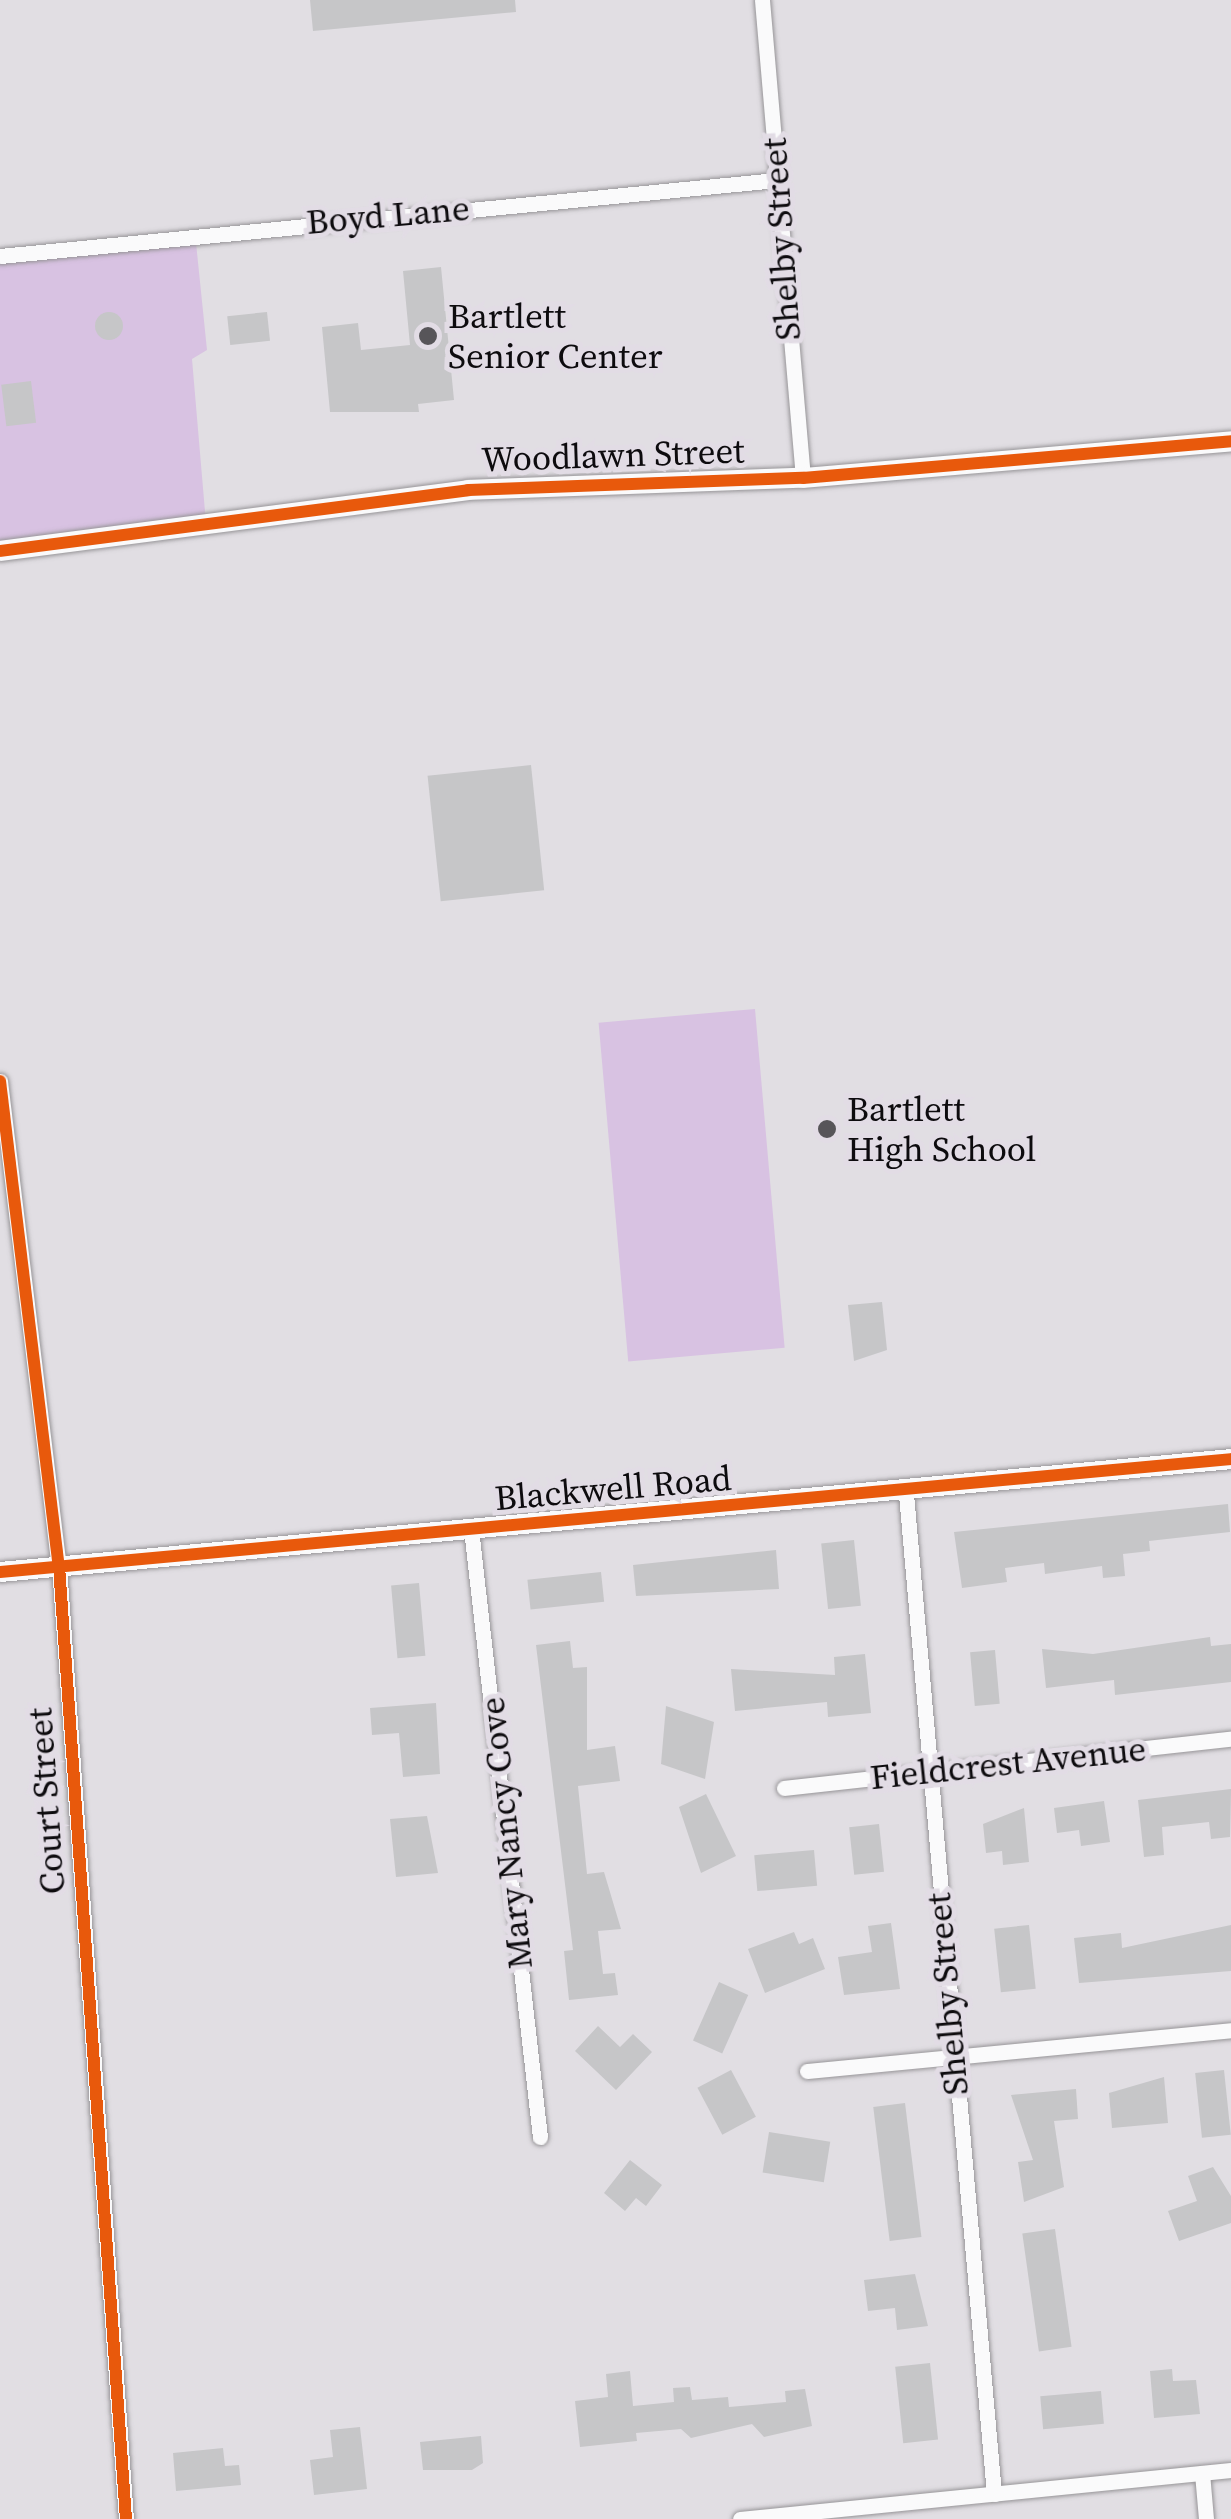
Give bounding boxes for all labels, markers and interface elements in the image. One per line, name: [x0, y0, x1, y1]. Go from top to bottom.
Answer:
street label: Shelby Street: [753, 136, 809, 342]
street label: Boyd Lane: [305, 187, 471, 243]
place label: Bartlett Senior Center: [448, 295, 663, 377]
marker: Bartlett Senior Center: [417, 325, 439, 347]
street label: Woodlawn Street: [481, 429, 745, 481]
place label: Bartlett High School: [847, 1088, 1036, 1170]
marker: Bartlett High School: [816, 1118, 838, 1140]
street label: Blackwell Road: [493, 1457, 733, 1519]
street label: Mary Nancy Cove: [471, 1695, 541, 1971]
street label: Court Street: [19, 1706, 73, 1896]
street label: Fieldcrest Avenue: [868, 1728, 1148, 1798]
street label: Shelby Street: [917, 1891, 977, 2097]

